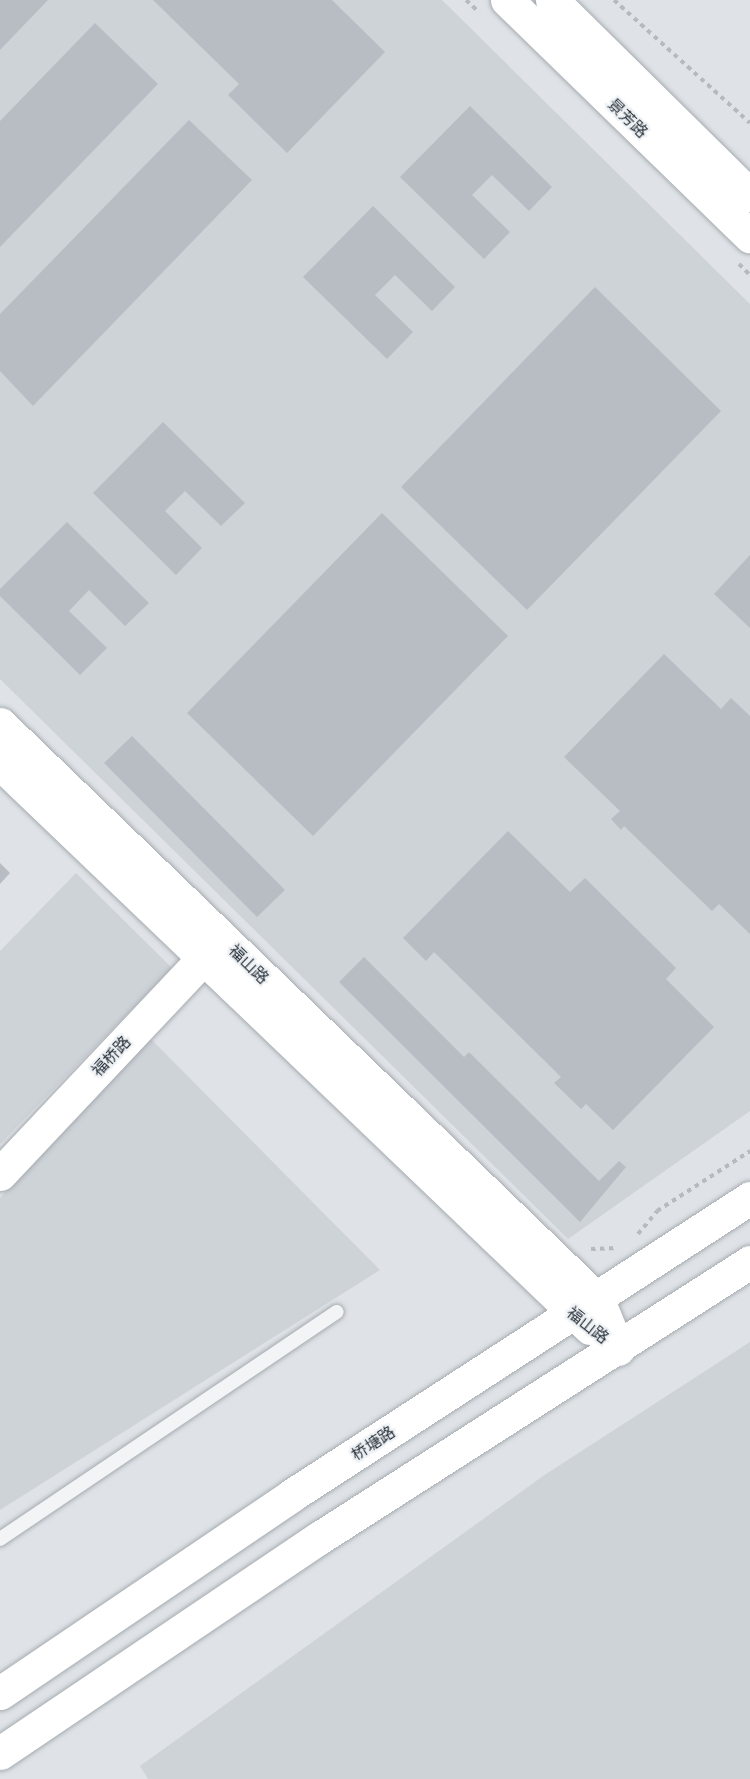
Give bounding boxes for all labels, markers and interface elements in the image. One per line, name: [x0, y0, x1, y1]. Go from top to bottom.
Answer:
street label: 景芳路: [604, 94, 652, 142]
street label: 福山路: [225, 940, 273, 988]
street label: 福桥路: [88, 1032, 134, 1080]
street label: 福山路: [563, 1303, 613, 1347]
street label: 桥塘路: [348, 1422, 398, 1464]

